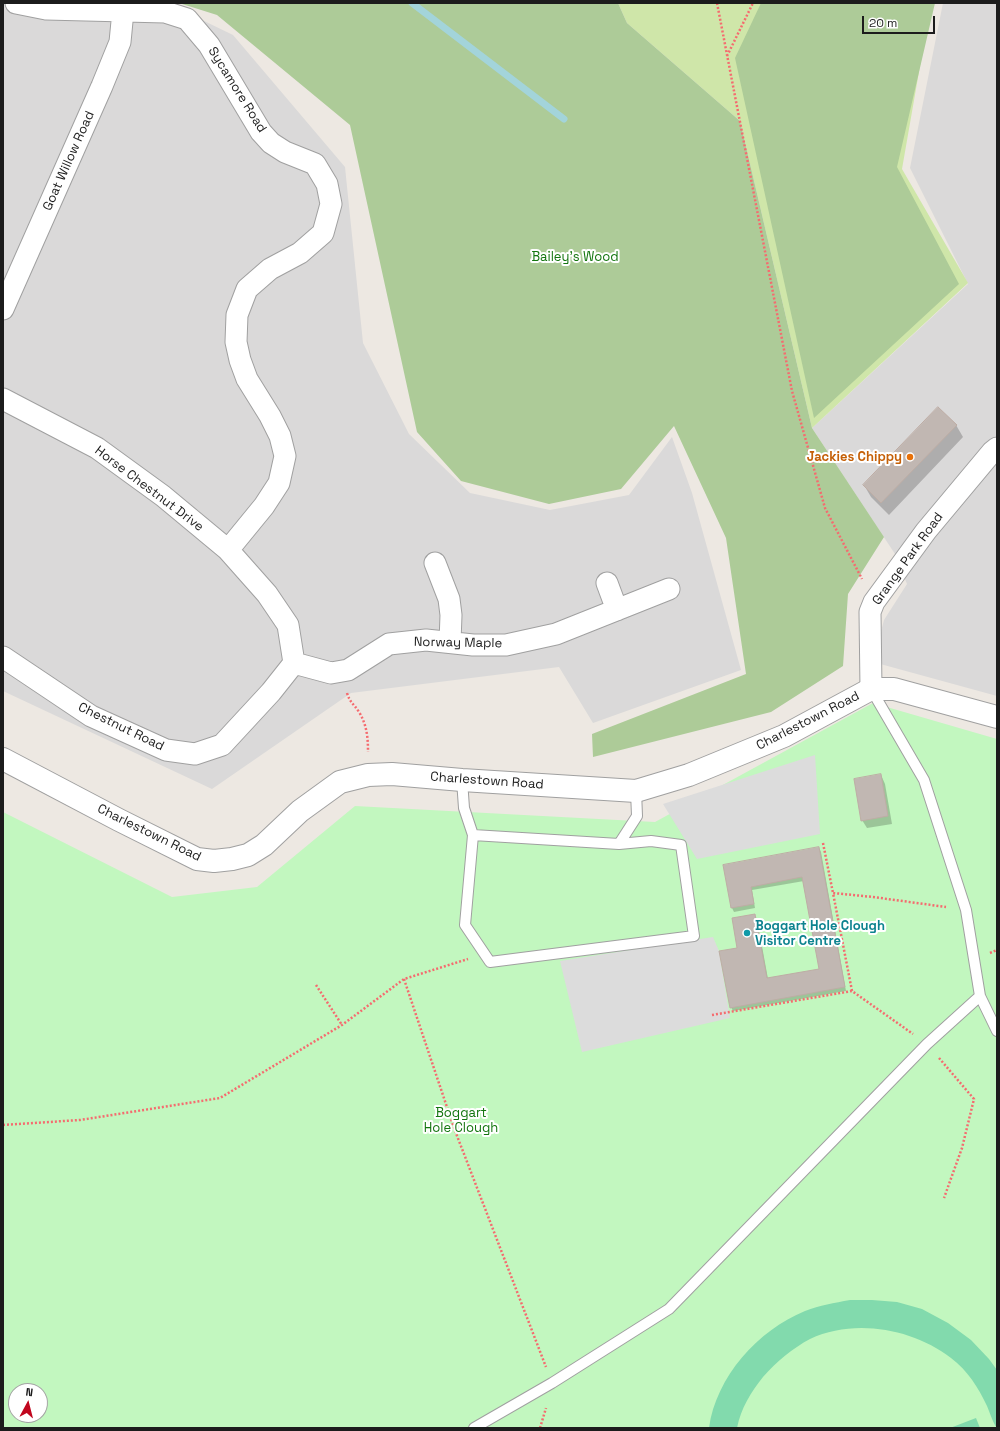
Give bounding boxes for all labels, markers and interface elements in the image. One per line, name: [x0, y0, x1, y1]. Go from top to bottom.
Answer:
scale bar: [864, 8, 937, 34]
text: 20 m: [869, 15, 897, 31]
street label: Sycamore Road: [204, 44, 270, 136]
street label: Goat Willow Road: [40, 109, 98, 213]
park label: Bailey's Wood: [531, 249, 619, 265]
street label: Horse Chestnut Drive: [92, 443, 206, 535]
place label: Jackies Chippy: [807, 449, 902, 465]
marker: Jackies Chippy: [905, 452, 915, 462]
street label: Grange Park Road: [869, 510, 947, 608]
street label: Norway Maple: [414, 634, 502, 652]
street label: Charlestown Road: [754, 688, 862, 754]
street label: Chestnut Road: [75, 699, 167, 755]
street label: Charlestown Road: [430, 769, 544, 793]
street label: Charlestown Road: [95, 801, 203, 865]
place label: Boggart Hole Clough Visitor Centre: [755, 918, 885, 949]
marker: Boggart Hole Clough Visitor Centre: [742, 928, 752, 938]
park label: Boggart Hole Clough: [424, 1105, 498, 1136]
north arrow: [8, 1383, 48, 1423]
text: N: [25, 1385, 34, 1399]

